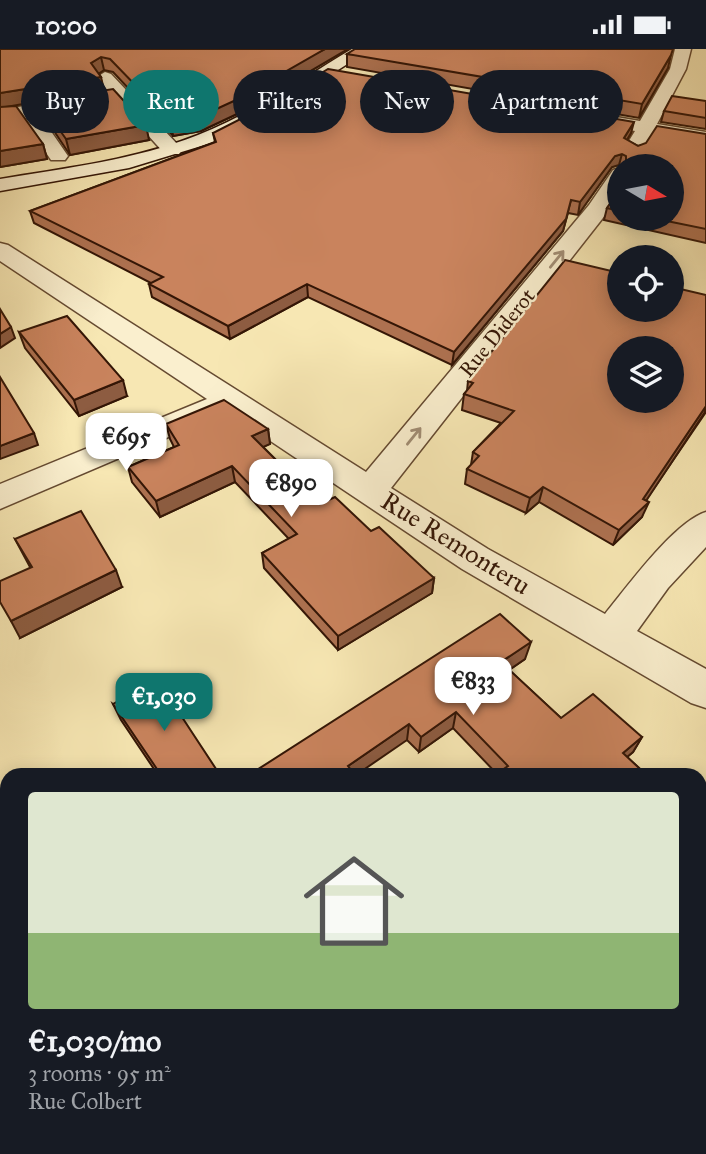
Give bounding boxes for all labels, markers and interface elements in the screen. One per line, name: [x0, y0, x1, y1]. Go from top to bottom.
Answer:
text: 10:00: [35, 9, 97, 41]
chip: Buy: [21, 70, 109, 133]
chip: Rent: [123, 70, 219, 133]
chip: Filters: [233, 70, 346, 133]
chip: New: [360, 70, 454, 133]
chip: Apartment: [468, 70, 623, 133]
north arrow: [607, 154, 684, 231]
map controls: [607, 154, 684, 413]
button: locate: [607, 245, 684, 322]
one-way arrow: [549, 250, 565, 268]
street label: Rue Diderot: [453, 283, 541, 383]
button: layers: [607, 336, 684, 413]
pin: €695: [85, 413, 167, 473]
text: €695: [102, 422, 150, 450]
one-way arrow: [406, 427, 422, 445]
pin: €890: [250, 459, 332, 519]
text: €890: [265, 468, 317, 496]
street label: Rue Remonteru: [375, 484, 537, 602]
pin: €833: [432, 657, 514, 717]
text: €833: [451, 666, 495, 694]
pin: €1,030: [107, 673, 221, 733]
text: €1,030: [132, 682, 196, 710]
icon: home: [291, 838, 417, 964]
text: €1,030/mo: [28, 1023, 161, 1059]
text: 3 rooms · 95 m²: [28, 1059, 171, 1087]
text: Rue Colbert: [28, 1087, 142, 1115]

